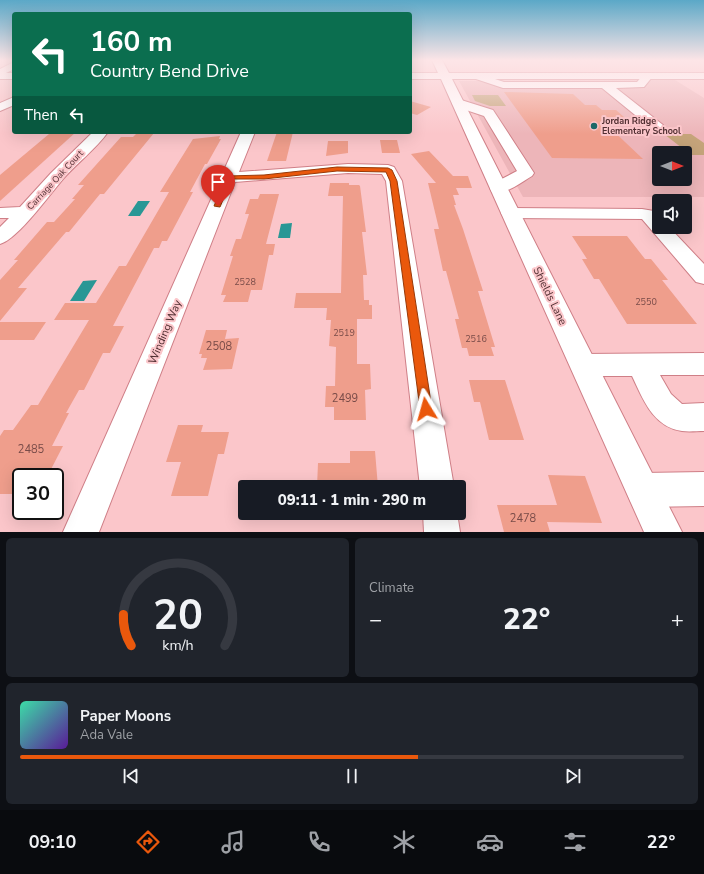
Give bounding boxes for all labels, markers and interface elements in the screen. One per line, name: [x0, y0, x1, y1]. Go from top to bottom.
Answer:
text: 160 m: [90, 23, 173, 61]
icon: left: [24, 28, 76, 80]
text: Country Bend Drive: [90, 59, 249, 83]
icon: left: [66, 104, 88, 126]
text: Then: [24, 105, 58, 125]
place label: Jordan Ridge Elementary School: [601, 115, 681, 137]
marker: Jordan Ridge Elementary School: [589, 121, 599, 131]
north arrow: [652, 146, 692, 186]
map controls: [652, 146, 692, 234]
street label: Carriage Oak Court: [24, 147, 86, 212]
pin: [201, 165, 235, 206]
icon: arrive: [207, 171, 229, 193]
button: sound: [652, 194, 692, 234]
street label: Shields Lane: [529, 264, 571, 328]
house number: 2528: [234, 276, 256, 288]
house number: 2550: [635, 296, 657, 308]
street label: Winding Way: [145, 297, 185, 366]
house number: 2519: [333, 327, 355, 339]
house number: 2516: [465, 333, 487, 345]
house number: 2508: [206, 339, 233, 354]
position arrow: [405, 388, 447, 430]
house number: 2499: [332, 391, 358, 406]
house number: 2485: [18, 442, 45, 457]
speed limit sign: 30: [12, 468, 64, 520]
text: 09:11 · 1 min · 290 m: [278, 490, 426, 510]
house number: 2478: [510, 511, 537, 526]
text: Climate: [369, 579, 414, 597]
text: 20: [153, 586, 202, 643]
text: 22°: [503, 599, 550, 640]
text: −: [369, 605, 382, 635]
text: +: [671, 605, 684, 635]
text: km/h: [162, 635, 193, 654]
text: Paper Moons: [80, 706, 171, 726]
text: Ada Vale: [80, 726, 133, 744]
icon: previous: [120, 765, 142, 787]
icon: pause: [341, 765, 363, 787]
icon: next: [562, 765, 584, 787]
icon: directions: [134, 828, 162, 856]
icon: music: [219, 828, 247, 856]
icon: phone: [305, 828, 333, 856]
icon: climate: [390, 828, 418, 856]
icon: car: [476, 828, 504, 856]
icon: filters: [561, 828, 589, 856]
text: 09:10: [29, 830, 76, 854]
text: 22°: [647, 830, 675, 854]

